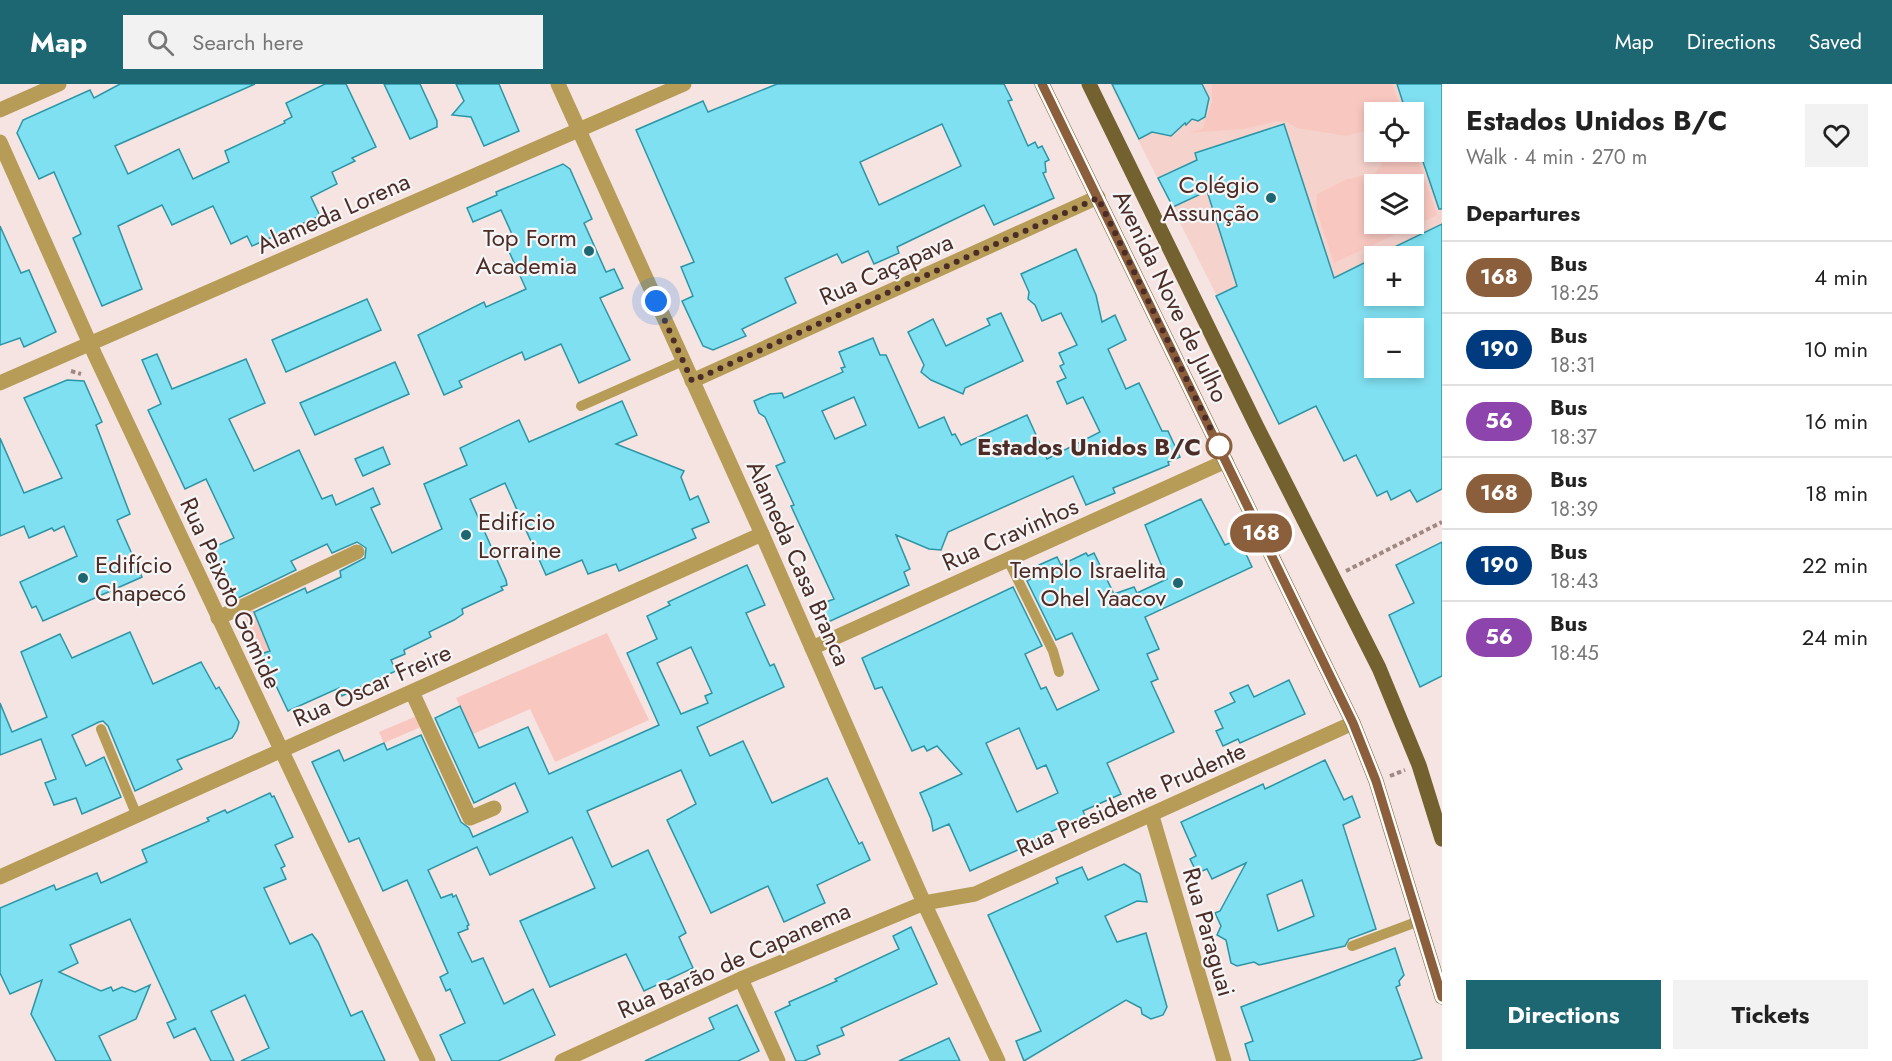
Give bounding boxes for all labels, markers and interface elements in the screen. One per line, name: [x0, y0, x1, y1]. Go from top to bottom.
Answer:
search box: [123, 15, 543, 69]
text: Map: [30, 22, 87, 63]
icon: search: [144, 26, 177, 59]
text: Search here: [192, 26, 304, 58]
text: Map: [1615, 27, 1654, 57]
text: Directions: [1687, 27, 1776, 57]
text: Saved: [1809, 27, 1862, 57]
text: Estados Unidos B/C: [1466, 100, 1727, 141]
map controls: [1364, 102, 1424, 378]
button: locate: [1364, 102, 1424, 162]
button: heart: [1805, 104, 1868, 167]
text: Walk · 4 min · 270 m: [1466, 143, 1647, 172]
street label: Alameda Lorena: [251, 164, 415, 262]
place label: Colégio Assunção: [1162, 167, 1259, 230]
button: layers: [1364, 174, 1424, 234]
street label: Avenida Nove de Julho: [1104, 184, 1238, 408]
marker: Colégio Assunção: [1264, 191, 1278, 205]
text: Departures: [1466, 197, 1580, 229]
place label: Top Form Academia: [476, 220, 577, 283]
street label: Rua Caçapava: [814, 224, 958, 314]
marker: Top Form Academia: [582, 244, 596, 258]
button: +: [1364, 246, 1424, 306]
text: Bus: [1550, 247, 1587, 279]
text: 4 min: [1814, 261, 1868, 293]
text: 168: [1480, 262, 1518, 292]
text: 18:25: [1550, 279, 1599, 308]
your location: [641, 286, 671, 316]
button: −: [1364, 318, 1424, 378]
text: Bus: [1550, 319, 1587, 351]
text: 10 min: [1804, 333, 1868, 365]
text: 190: [1480, 334, 1518, 364]
text: 18:31: [1550, 351, 1596, 380]
text: Bus: [1550, 391, 1587, 423]
text: 16 min: [1804, 405, 1868, 437]
text: 56: [1485, 406, 1513, 436]
text: 18:37: [1550, 423, 1597, 452]
place label: Estados Unidos B/C: [977, 429, 1201, 464]
marker: Estados Unidos B/C: [1206, 433, 1232, 459]
street label: Alameda Casa Branca: [738, 455, 860, 671]
text: Bus: [1550, 463, 1587, 495]
text: 18 min: [1805, 477, 1868, 509]
text: 168: [1480, 478, 1518, 508]
street label: Rua Cravinhos: [936, 488, 1084, 580]
street label: Rua Peixoto Gomide: [171, 492, 291, 694]
text: 18:39: [1550, 495, 1598, 524]
place label: Edifício Lorraine: [478, 504, 561, 567]
line badge: 168: [1226, 514, 1296, 552]
text: 168: [1242, 518, 1280, 548]
marker: Edifício Lorraine: [459, 528, 473, 542]
text: Bus: [1550, 535, 1587, 567]
place label: Edifício Chapecó: [95, 547, 186, 610]
text: 22 min: [1802, 549, 1868, 581]
text: 190: [1480, 550, 1518, 580]
place label: Templo Israelita Ohel Yaacov: [1010, 552, 1166, 615]
text: 18:43: [1550, 567, 1599, 596]
marker: Edifício Chapecó: [76, 571, 90, 585]
marker: Templo Israelita Ohel Yaacov: [1171, 576, 1185, 590]
text: Bus: [1550, 607, 1587, 639]
text: 24 min: [1802, 621, 1868, 653]
text: 56: [1485, 622, 1513, 652]
street label: Rua Oscar Freire: [287, 634, 457, 736]
text: 18:45: [1550, 639, 1599, 668]
street label: Rua Presidente Prudente: [1011, 733, 1251, 865]
street label: Rua Paraguai: [1174, 863, 1244, 1001]
street label: Rua Barão de Capanema: [612, 893, 856, 1027]
button: Directions: [1466, 980, 1661, 1049]
button: Tickets: [1673, 980, 1868, 1049]

